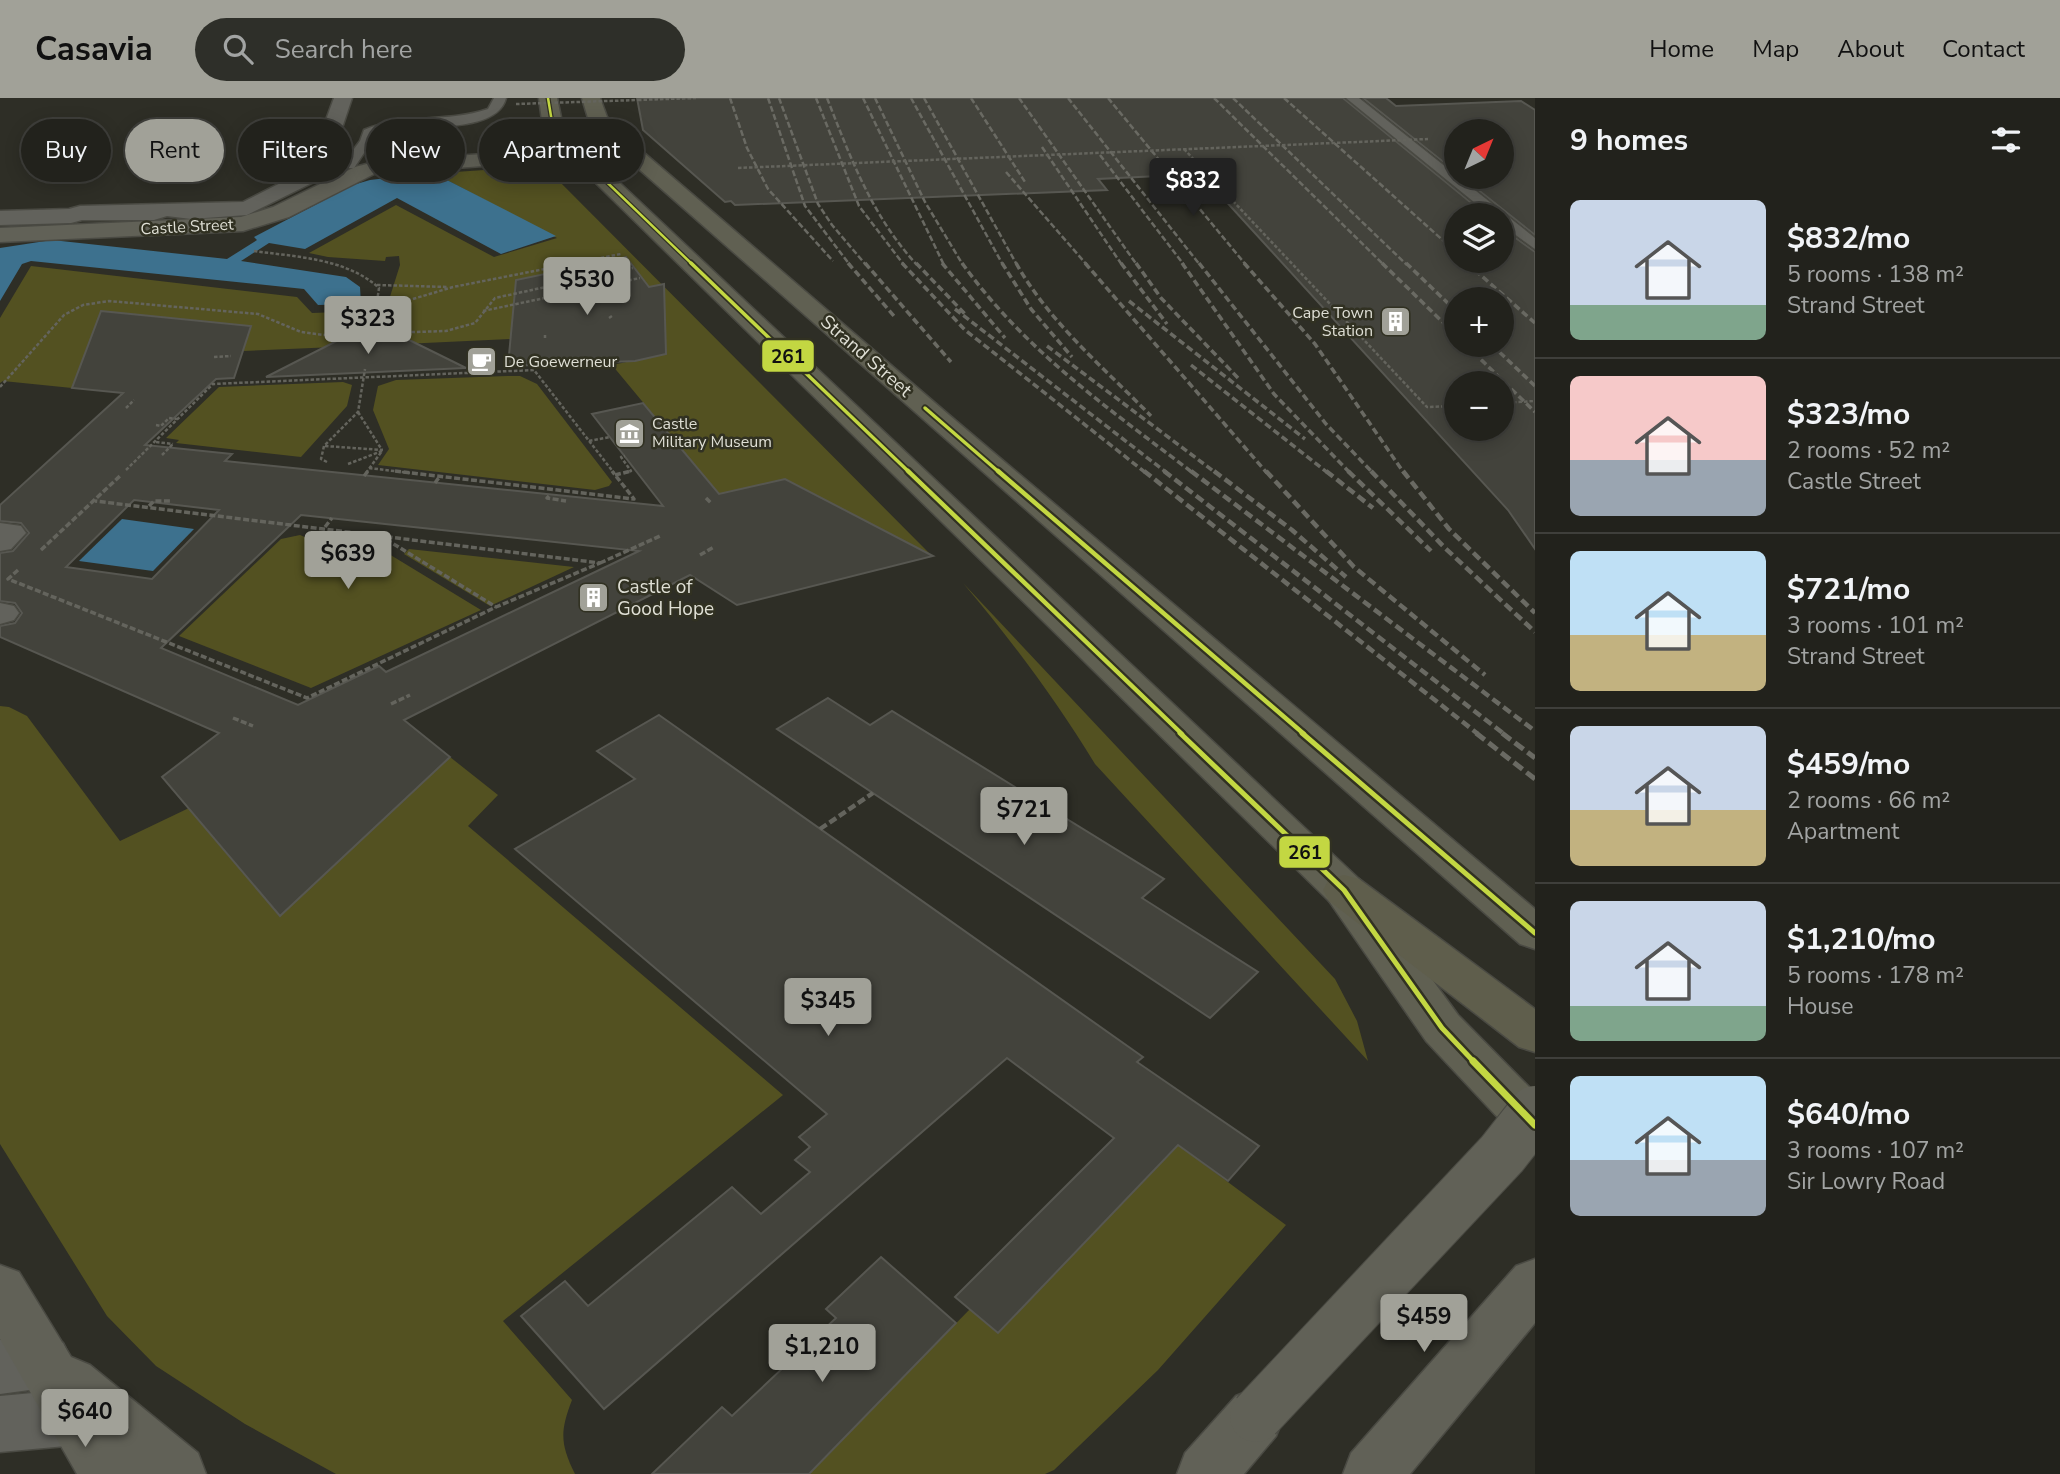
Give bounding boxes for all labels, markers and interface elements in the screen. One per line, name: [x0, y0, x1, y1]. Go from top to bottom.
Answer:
search box: [195, 18, 685, 81]
text: Casavia: [35, 27, 153, 72]
icon: search: [219, 30, 257, 68]
text: Search here: [275, 32, 413, 67]
text: Home: [1649, 33, 1714, 65]
text: Map: [1752, 33, 1799, 65]
text: About: [1837, 33, 1904, 65]
text: Contact: [1942, 33, 2025, 65]
chip: Buy: [21, 119, 111, 182]
chip: Rent: [125, 119, 224, 182]
chip: Filters: [238, 119, 352, 182]
chip: New: [366, 119, 465, 182]
chip: Apartment: [479, 119, 644, 182]
north arrow: [1444, 119, 1514, 189]
map controls: [1444, 119, 1514, 441]
text: 9 homes: [1570, 120, 1688, 161]
icon: filters: [1987, 121, 2025, 159]
pin: $832: [1152, 158, 1234, 218]
text: $832: [1165, 165, 1221, 196]
button: layers: [1444, 203, 1514, 273]
street label: Castle Street: [140, 214, 234, 240]
text: $832/mo: [1787, 218, 1910, 259]
icon: home: [1626, 228, 1710, 312]
pin: $530: [546, 258, 628, 317]
text: 5 rooms · 138 m²: [1787, 259, 1964, 290]
text: $530: [559, 264, 615, 295]
button: +: [1444, 287, 1514, 357]
text: Strand Street: [1787, 290, 1925, 321]
pin: $323: [327, 296, 409, 356]
place label: Cape Town Station: [1292, 302, 1373, 342]
text: $323: [340, 303, 396, 334]
building icon: Cape Town Station: [1379, 305, 1413, 339]
street label: Strand Street: [815, 309, 918, 403]
line badge: 261: [761, 339, 815, 373]
text: 261: [771, 344, 805, 370]
cafe icon: De Goewerneur: [464, 345, 498, 379]
place label: De Goewerneur: [504, 351, 618, 373]
button: −: [1444, 371, 1514, 441]
text: $323/mo: [1787, 394, 1910, 435]
icon: home: [1626, 404, 1710, 488]
place label: Castle Military Museum: [652, 413, 772, 453]
museum icon: Castle Military Museum: [612, 416, 646, 450]
text: 2 rooms · 52 m²: [1787, 435, 1950, 466]
text: Castle Street: [1787, 466, 1921, 497]
pin: $639: [307, 532, 389, 591]
text: $639: [320, 538, 376, 569]
text: $721/mo: [1787, 569, 1910, 610]
place label: Castle of Good Hope: [617, 574, 714, 622]
icon: home: [1626, 579, 1710, 663]
building icon: Castle of Good Hope: [577, 581, 611, 615]
text: 3 rooms · 101 m²: [1787, 610, 1964, 641]
text: Strand Street: [1787, 641, 1925, 672]
text: $459/mo: [1787, 744, 1910, 785]
icon: home: [1626, 754, 1710, 838]
text: 2 rooms · 66 m²: [1787, 785, 1950, 816]
pin: $721: [983, 788, 1065, 847]
text: $721: [996, 794, 1052, 825]
text: Apartment: [1787, 816, 1899, 847]
line badge: 261: [1278, 835, 1331, 869]
text: 261: [1288, 840, 1322, 866]
text: $1,210/mo: [1787, 919, 1936, 960]
icon: home: [1626, 929, 1710, 1013]
text: 5 rooms · 178 m²: [1787, 960, 1964, 991]
pin: $345: [787, 978, 869, 1038]
text: $345: [800, 985, 856, 1016]
text: House: [1787, 991, 1854, 1022]
text: $640/mo: [1787, 1094, 1910, 1135]
icon: home: [1626, 1104, 1710, 1188]
text: 3 rooms · 107 m²: [1787, 1135, 1964, 1166]
text: Sir Lowry Road: [1787, 1166, 1945, 1197]
pin: $459: [1383, 1294, 1465, 1354]
text: $459: [1396, 1301, 1452, 1332]
pin: $1,210: [765, 1324, 879, 1384]
text: $1,210: [785, 1331, 859, 1362]
pin: $640: [44, 1390, 126, 1449]
text: $640: [57, 1396, 113, 1427]

